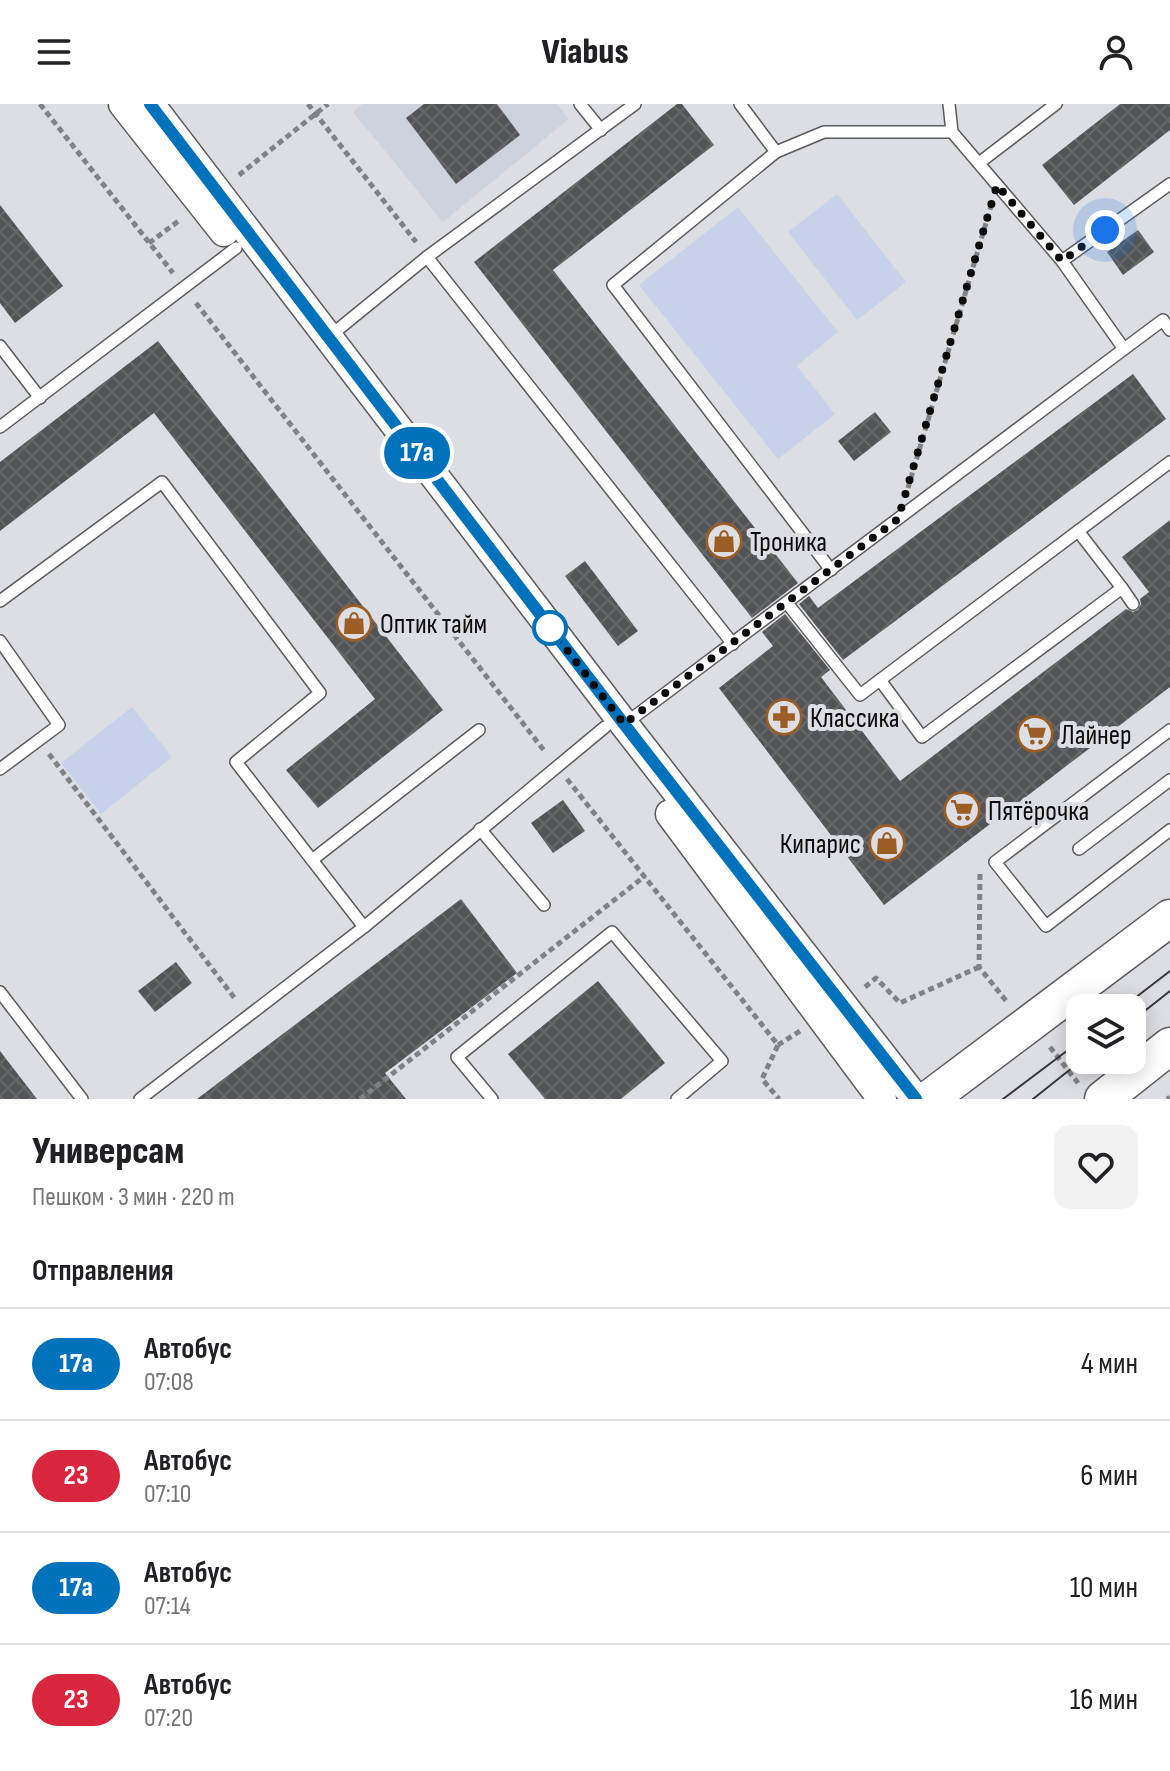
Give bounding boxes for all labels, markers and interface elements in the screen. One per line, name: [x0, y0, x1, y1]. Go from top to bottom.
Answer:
icon: menu: [32, 30, 76, 74]
icon: person: [1094, 30, 1138, 74]
text: Viabus: [541, 31, 629, 74]
your location: [1085, 210, 1125, 250]
line badge: 17a: [371, 427, 463, 479]
text: 17a: [400, 436, 434, 469]
shop icon: Троника: [705, 522, 743, 560]
place label: Троника: [750, 526, 827, 559]
shop icon: Оптик тайм: [335, 604, 373, 642]
place label: Оптик тайм: [380, 608, 487, 641]
unlabelled marker: [533, 611, 567, 645]
pharmacy icon: Классика: [765, 698, 803, 736]
place label: Классика: [810, 702, 900, 735]
supermarket icon: Лайнер: [1016, 715, 1054, 753]
place label: Лайнер: [1061, 719, 1132, 752]
supermarket icon: Пятёрочка: [943, 791, 981, 829]
place label: Пятёрочка: [988, 795, 1089, 828]
shop icon: Кипарис: [868, 824, 906, 862]
place label: Кипарис: [780, 828, 861, 861]
map controls: [1066, 994, 1146, 1074]
button: layers: [1066, 994, 1146, 1074]
button: heart: [1054, 1125, 1138, 1209]
text: Универсам: [32, 1129, 184, 1174]
text: Пешком · 3 мин · 220 m: [32, 1182, 235, 1213]
text: Отправления: [32, 1253, 174, 1289]
text: Автобус: [144, 1331, 232, 1367]
text: 4 мин: [1081, 1346, 1138, 1382]
text: 17a: [59, 1347, 93, 1380]
text: 07:08: [144, 1367, 194, 1398]
text: Автобус: [144, 1443, 232, 1479]
text: 6 мин: [1080, 1458, 1138, 1494]
text: 23: [64, 1459, 88, 1492]
text: 07:10: [144, 1479, 191, 1510]
text: Автобус: [144, 1555, 232, 1591]
text: 10 мин: [1070, 1570, 1138, 1606]
text: 17a: [59, 1571, 93, 1604]
text: 07:14: [144, 1591, 191, 1622]
text: Автобус: [144, 1667, 232, 1703]
text: 16 мин: [1070, 1682, 1138, 1718]
text: 23: [64, 1683, 88, 1716]
text: 07:20: [144, 1703, 193, 1734]

